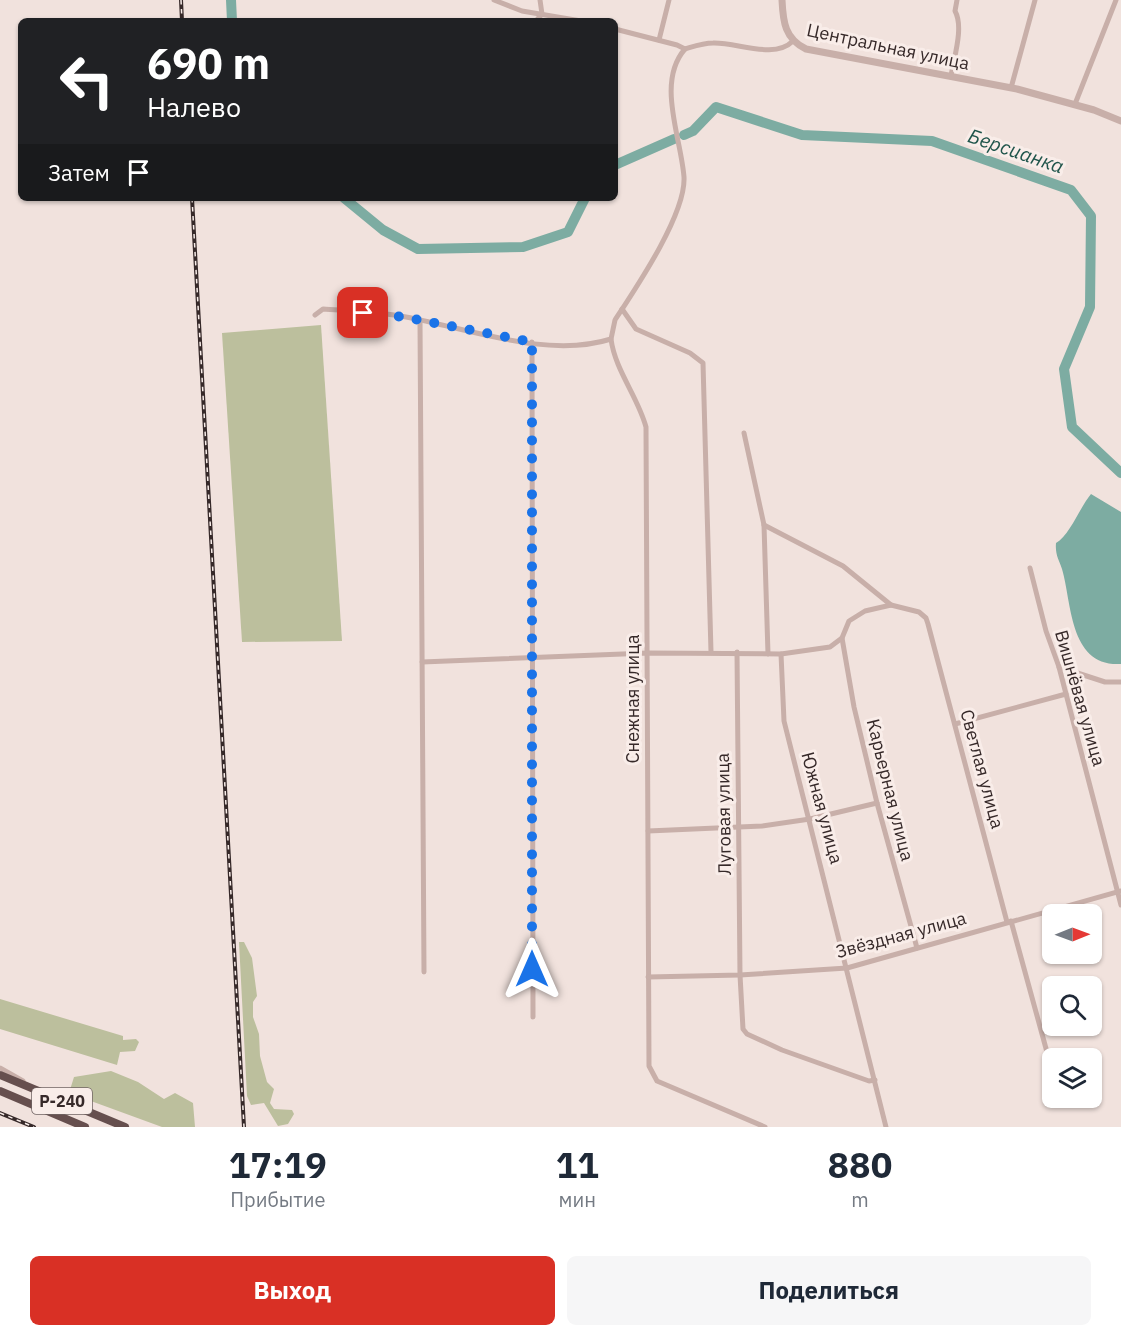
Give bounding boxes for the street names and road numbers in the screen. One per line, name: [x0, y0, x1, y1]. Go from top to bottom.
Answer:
street label: Центральная улица: [805, 18, 972, 75]
street label: Вишнёвая улица: [1050, 627, 1111, 769]
street label: Снежная улица: [621, 634, 644, 764]
street label: Светлая улица: [956, 707, 1010, 831]
street label: Карьерная улица: [862, 717, 919, 864]
street label: Южная улица: [797, 749, 849, 867]
street label: Луговая улица: [711, 752, 736, 875]
street label: Звёздная улица: [833, 906, 969, 963]
road number: Р-240: [32, 1088, 92, 1114]

